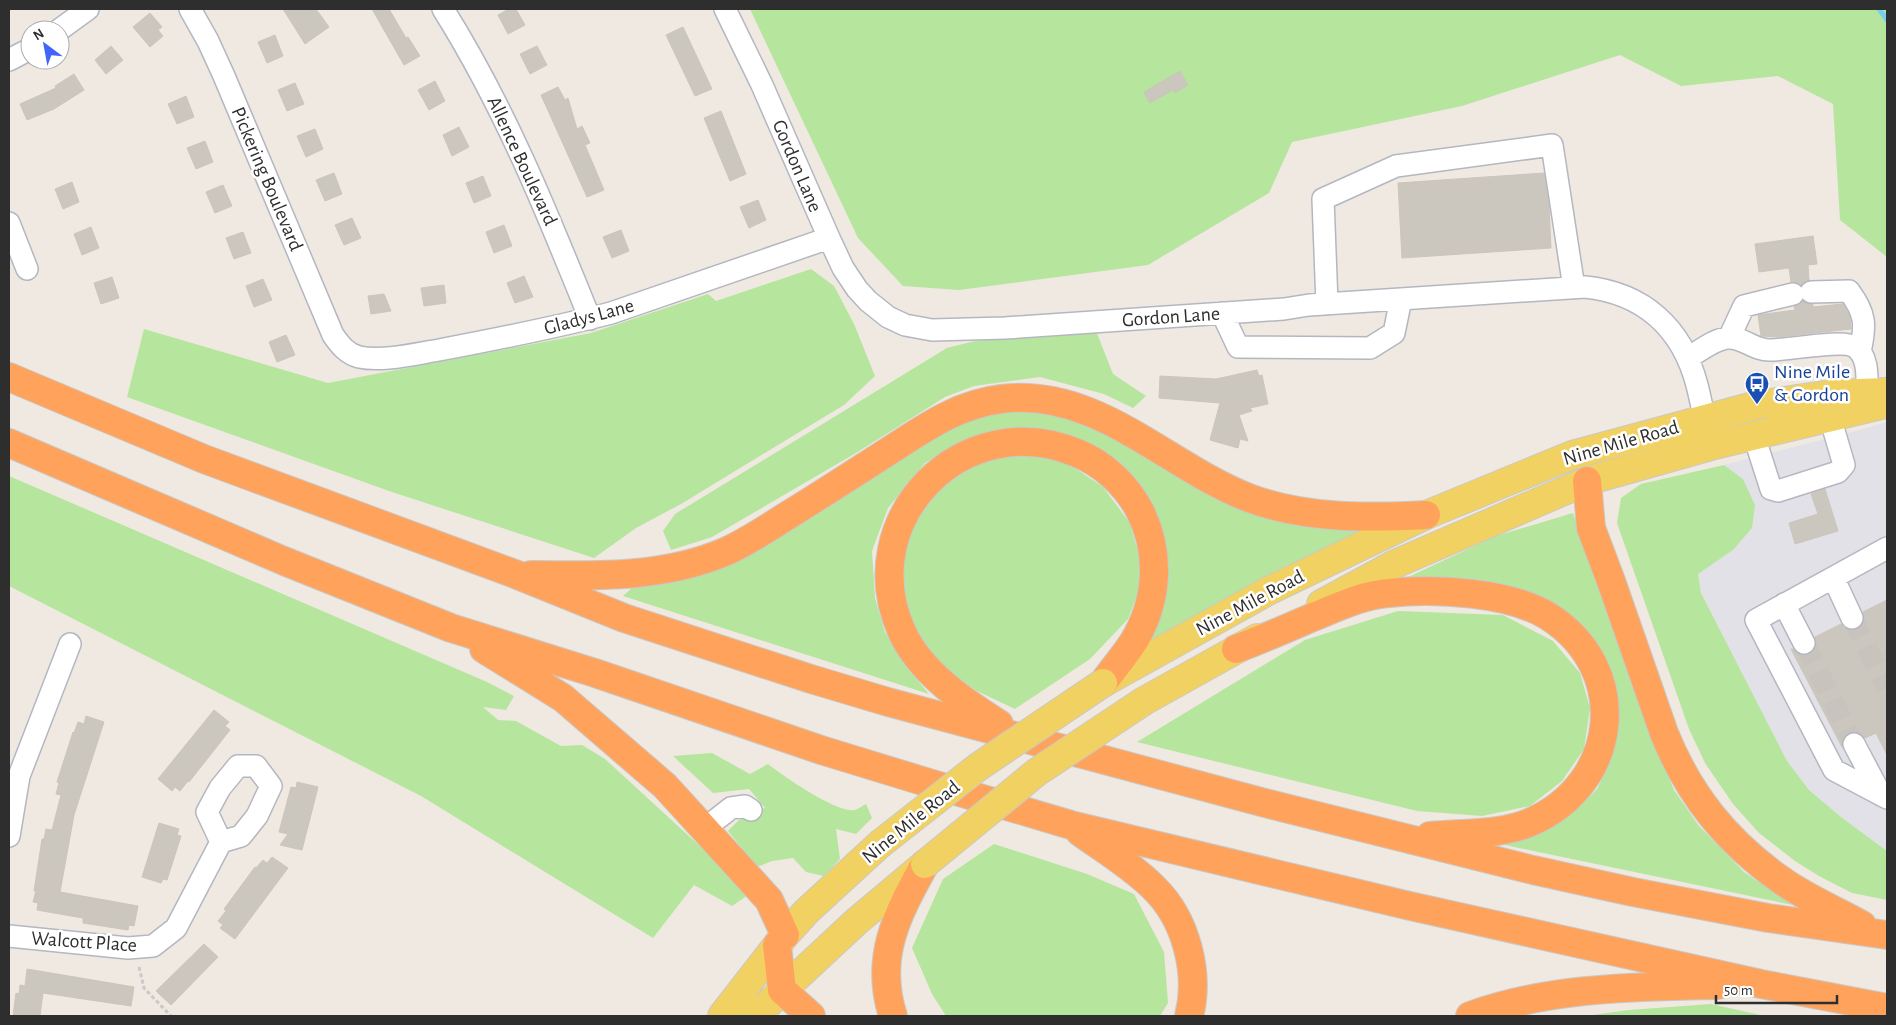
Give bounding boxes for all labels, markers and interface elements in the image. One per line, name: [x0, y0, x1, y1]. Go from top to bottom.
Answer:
north arrow: [20, 20, 70, 70]
text: N: [31, 26, 46, 43]
street label: Allence Boulevard: [483, 93, 561, 229]
street label: Pickering Boulevard: [228, 104, 306, 254]
street label: Gordon Lane: [769, 117, 825, 215]
street label: Gladys Lane: [542, 295, 636, 339]
street label: Gordon Lane: [1121, 304, 1221, 330]
place label: Nine Mile & Gordon: [1774, 362, 1850, 405]
bus stop icon: Nine Mile & Gordon: [1744, 371, 1770, 405]
street label: Nine Mile Road: [1561, 417, 1681, 469]
street label: Nine Mile Road: [1193, 566, 1307, 640]
street label: Nine Mile Road: [858, 777, 964, 867]
street label: Walcott Place: [30, 928, 138, 956]
scale bar: [1716, 972, 1837, 1004]
text: 50 m: [1724, 983, 1753, 998]

